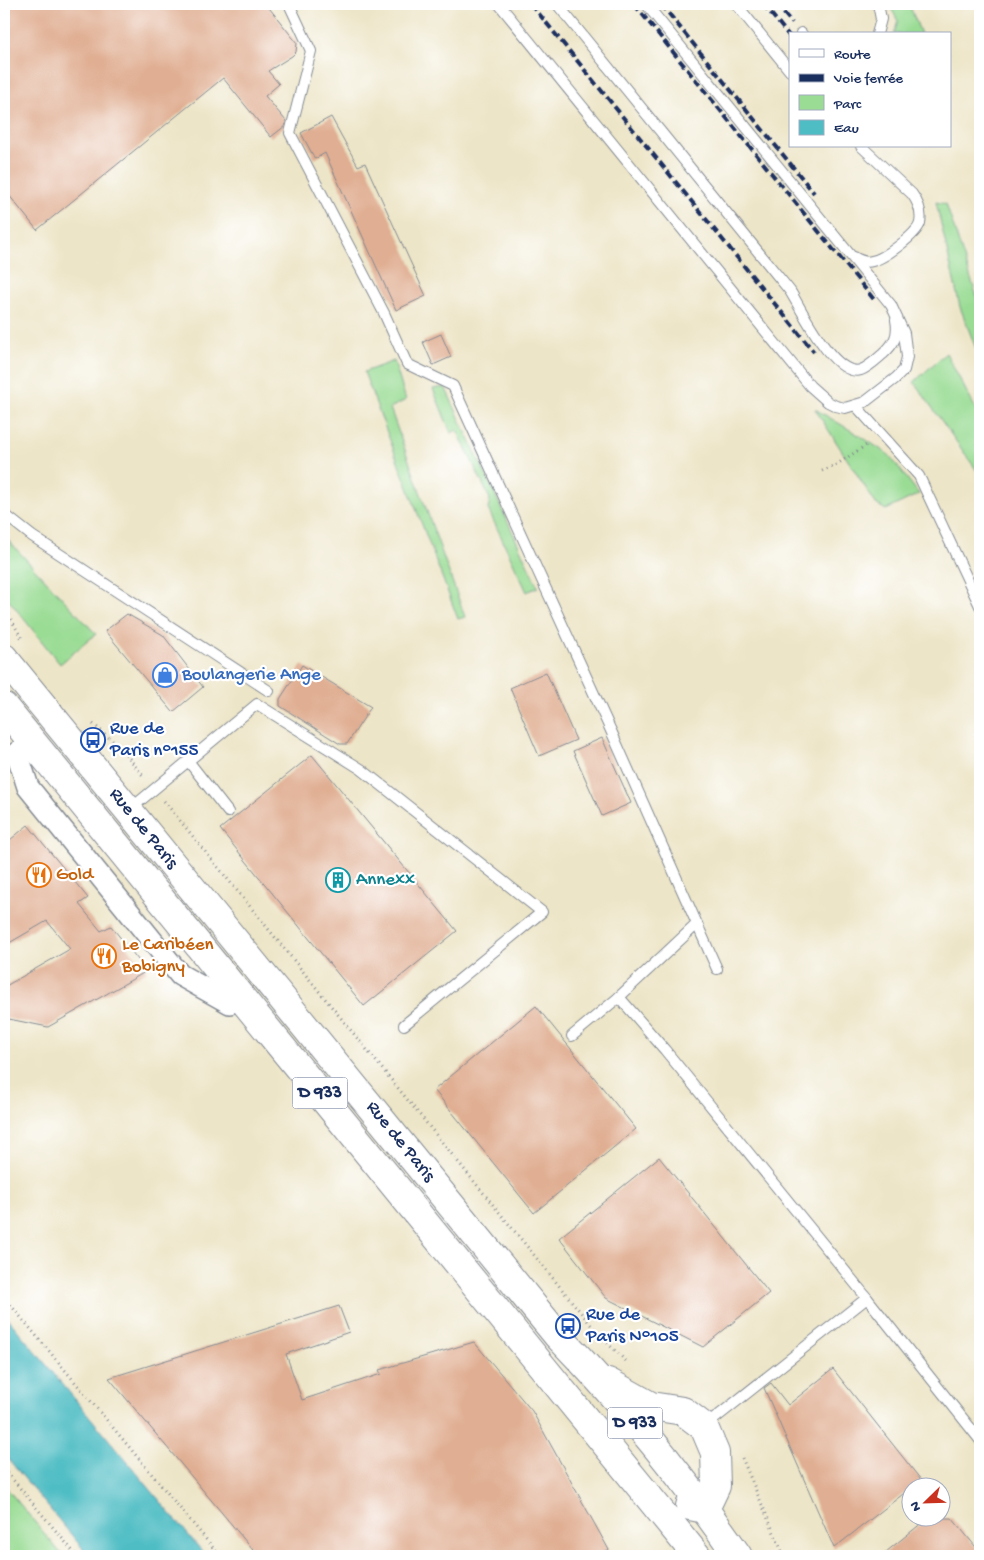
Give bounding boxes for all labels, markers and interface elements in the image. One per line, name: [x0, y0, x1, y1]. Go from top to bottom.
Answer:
legend: [789, 32, 952, 148]
text: Route: [834, 46, 871, 64]
text: Voie ferrée: [833, 70, 903, 88]
text: Parc: [833, 96, 862, 114]
text: Eau: [834, 120, 859, 138]
shop icon: Boulangerie Ange: [152, 662, 178, 688]
place label: Boulangerie Ange: [181, 664, 321, 687]
place label: Rue de Paris n°155: [109, 718, 199, 763]
bus stop icon: Rue de Paris n°155: [80, 727, 106, 753]
street label: Rue de Paris: [103, 784, 183, 875]
restaurant icon: Gold: [26, 862, 52, 888]
place label: Gold: [56, 864, 95, 887]
building icon: Annexx: [325, 867, 351, 893]
place label: Annexx: [356, 869, 415, 892]
place label: Le Caribéen Bobigny: [121, 934, 214, 979]
restaurant icon: Le Caribéen Bobigny: [91, 943, 117, 969]
road number: D 933: [292, 1078, 348, 1108]
street label: Rue de Paris: [360, 1097, 440, 1188]
place label: Rue de Paris N°105: [585, 1304, 679, 1349]
bus stop icon: Rue de Paris N°105: [555, 1313, 581, 1339]
road number: D 933: [608, 1408, 662, 1439]
north arrow: [902, 1478, 952, 1528]
text: N: [907, 1499, 926, 1514]

